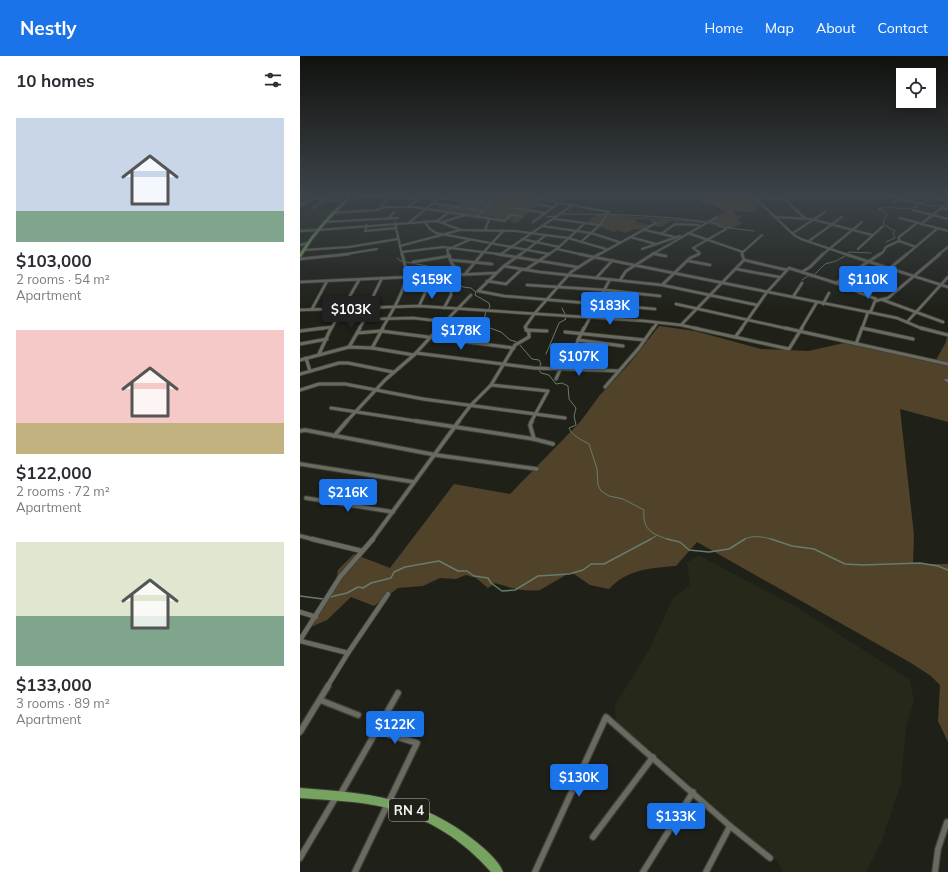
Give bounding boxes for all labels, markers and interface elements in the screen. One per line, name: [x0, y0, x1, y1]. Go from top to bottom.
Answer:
text: Nestly: [20, 16, 77, 40]
text: Home: [704, 19, 743, 37]
text: Map: [765, 19, 794, 37]
text: About: [816, 19, 856, 37]
text: Contact: [878, 19, 928, 37]
map controls: [896, 68, 936, 108]
button: locate: [896, 68, 936, 108]
icon: filters: [262, 69, 284, 91]
text: 10 homes: [16, 70, 95, 91]
icon: home: [114, 144, 186, 216]
text: $103,000: [16, 250, 92, 271]
pin: $159K: [404, 266, 460, 300]
pin: $110K: [840, 266, 896, 300]
text: 2 rooms · 54 m²: [16, 271, 110, 287]
text: $159K: [412, 271, 452, 287]
text: $110K: [848, 271, 888, 287]
text: Apartment: [16, 287, 81, 303]
pin: $183K: [582, 292, 638, 326]
pin: $103K: [323, 296, 379, 330]
text: $183K: [590, 297, 630, 313]
text: $103K: [331, 301, 371, 317]
pin: $178K: [433, 317, 489, 351]
text: $178K: [441, 322, 481, 338]
pin: $107K: [551, 343, 607, 377]
text: $107K: [559, 348, 599, 364]
icon: home: [114, 356, 186, 428]
text: $122,000: [16, 462, 92, 483]
pin: $216K: [320, 479, 376, 513]
text: 2 rooms · 72 m²: [16, 483, 110, 499]
text: $216K: [328, 484, 368, 500]
text: Apartment: [16, 499, 81, 515]
icon: home: [114, 568, 186, 640]
text: $133,000: [16, 674, 92, 695]
text: 3 rooms · 89 m²: [16, 695, 110, 711]
text: Apartment: [16, 711, 81, 727]
pin: $122K: [367, 711, 423, 745]
text: $122K: [375, 716, 415, 732]
pin: $130K: [551, 764, 607, 798]
text: $130K: [559, 769, 599, 785]
road number: RN 4: [389, 799, 429, 821]
pin: $133K: [648, 803, 704, 837]
text: $133K: [656, 808, 696, 824]

